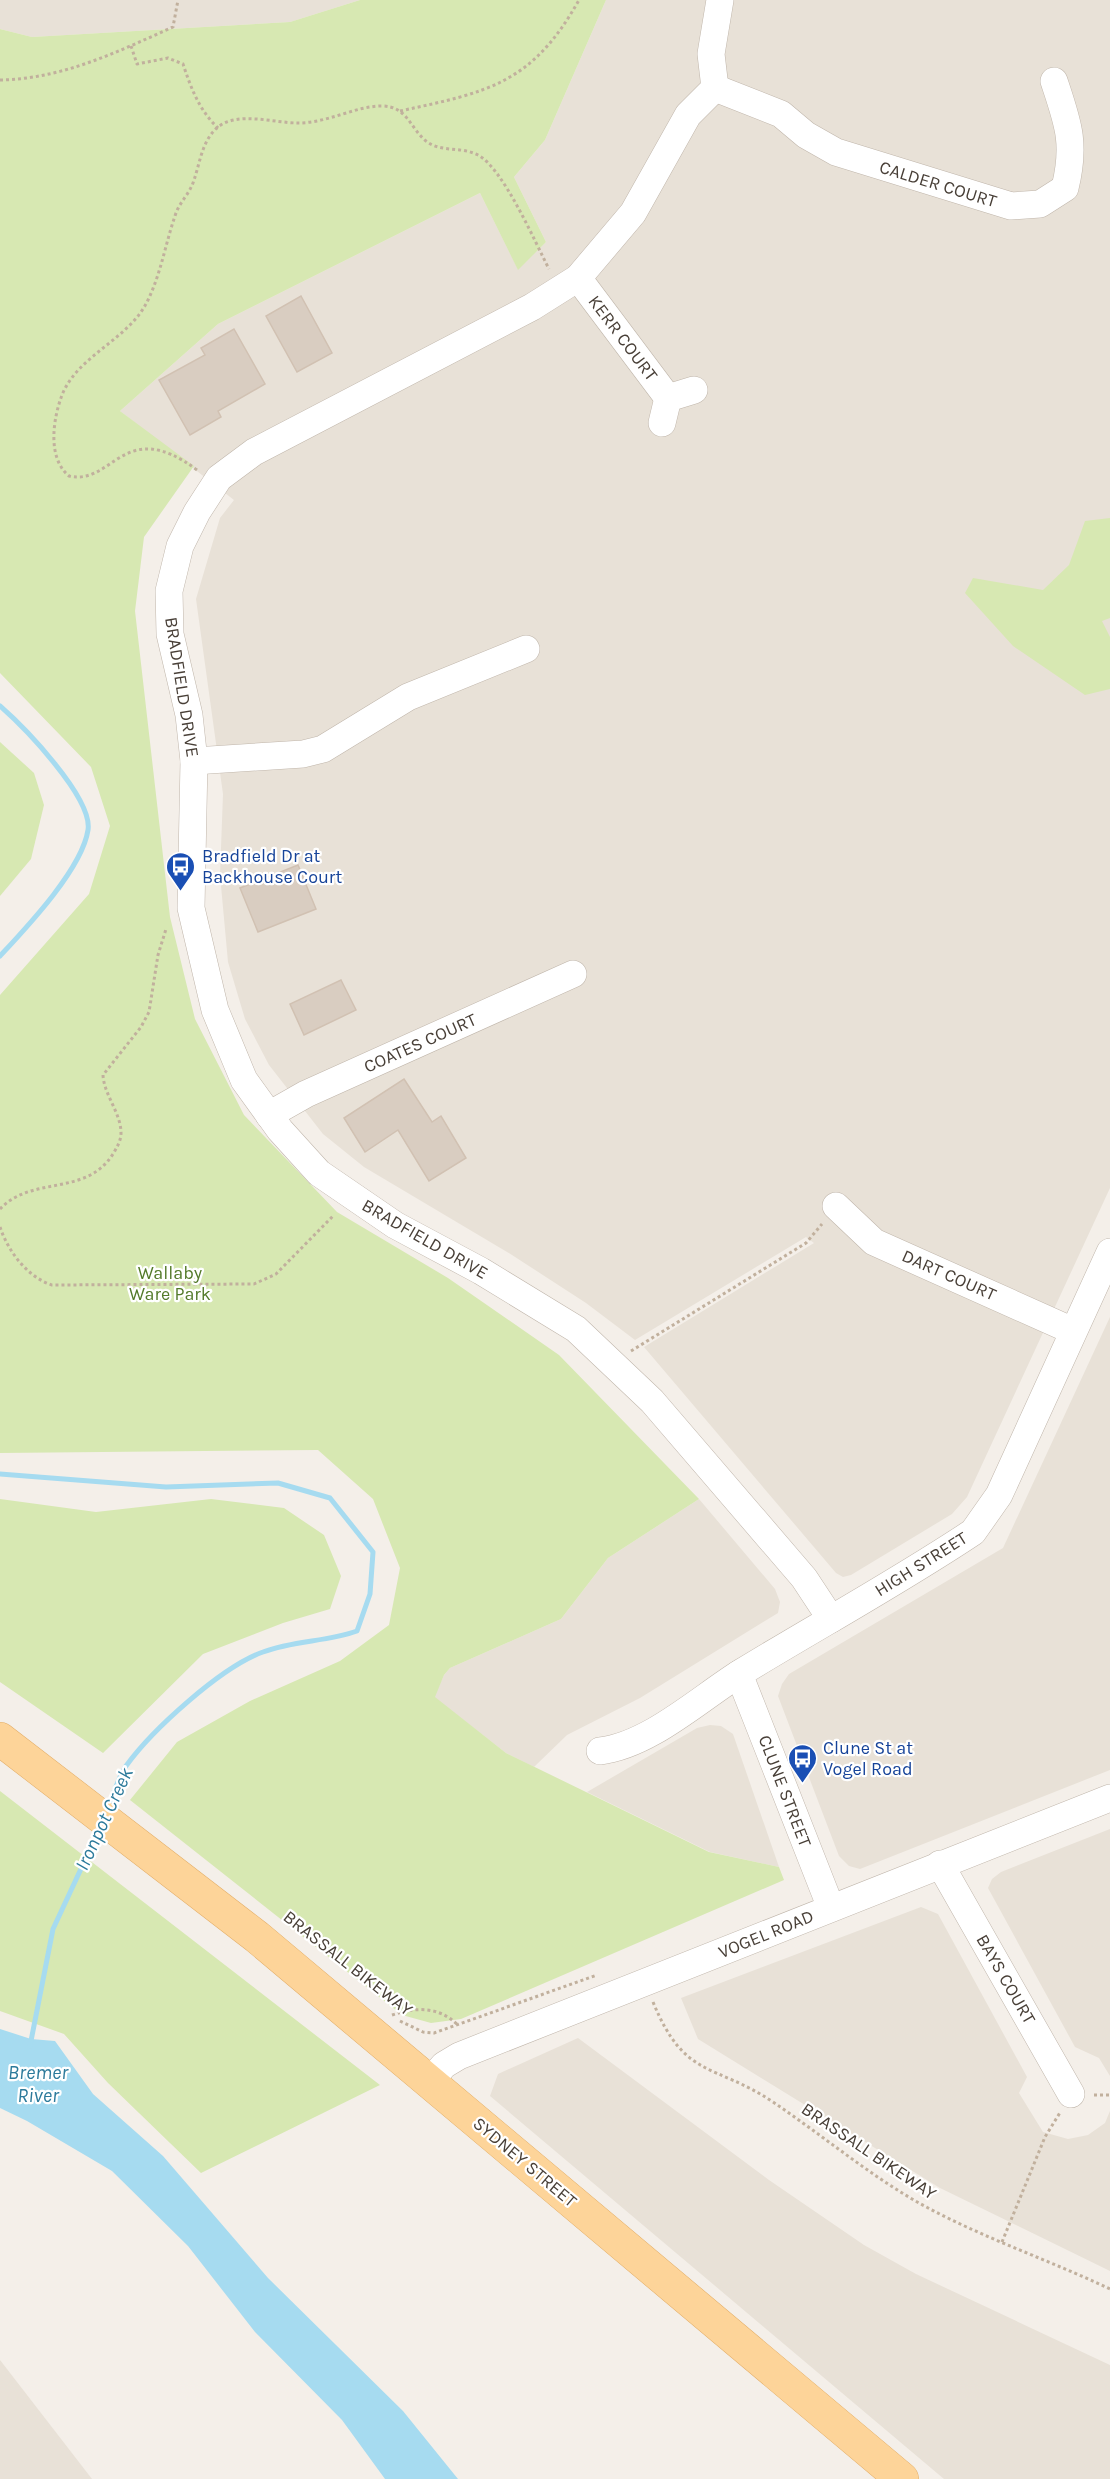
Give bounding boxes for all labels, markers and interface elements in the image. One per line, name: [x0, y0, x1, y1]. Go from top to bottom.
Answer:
street label: CALDER COURT: [877, 156, 999, 212]
street label: KERR COURT: [584, 291, 662, 385]
street label: BRADFIELD DRIVE: [160, 615, 204, 759]
place label: Bradfield Dr at Backhouse Court: [202, 845, 342, 888]
bus stop icon: Bradfield Dr at Backhouse Court: [165, 850, 197, 892]
street label: COATES COURT: [360, 1008, 480, 1078]
street label: BRADFIELD DRIVE: [358, 1194, 492, 1284]
street label: DART COURT: [898, 1244, 1000, 1306]
park label: Wallaby Ware Park: [129, 1262, 211, 1305]
street label: HIGH STREET: [871, 1527, 971, 1601]
street label: CLUNE STREET: [754, 1732, 816, 1850]
place label: Clune St at Vogel Road: [823, 1737, 913, 1780]
bus stop icon: Clune St at Vogel Road: [786, 1742, 818, 1784]
water label: Ironpot Creek: [70, 1763, 138, 1874]
street label: VOGEL ROAD: [715, 1905, 817, 1963]
street label: BRASSALL BIKEWAY: [279, 1906, 417, 2020]
street label: BAYS COURT: [971, 1930, 1041, 2028]
water label: Bremer River: [8, 2061, 69, 2107]
street label: BRASSALL BIKEWAY: [797, 2098, 941, 2204]
street label: SYDNEY STREET: [469, 2112, 581, 2212]

